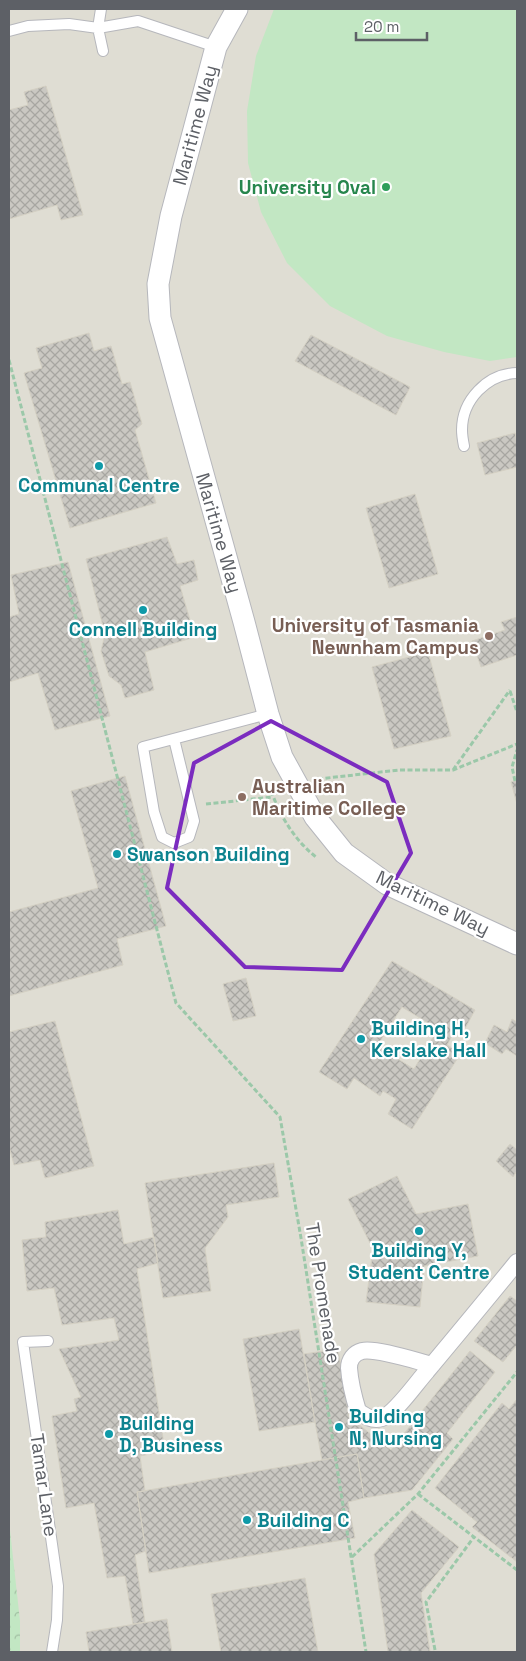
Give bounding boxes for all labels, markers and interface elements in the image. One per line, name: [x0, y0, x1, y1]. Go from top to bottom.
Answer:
scale bar: [356, 10, 427, 42]
text: 20 m: [364, 17, 399, 36]
street label: Maritime Way: [167, 62, 223, 188]
place label: University Oval: [239, 175, 376, 200]
marker: University Oval: [380, 181, 392, 193]
marker: Communal Centre: [93, 460, 105, 472]
street label: Maritime Way: [190, 470, 248, 596]
place label: Communal Centre: [18, 473, 180, 498]
marker: Connell Building: [137, 604, 149, 616]
place label: University of Tasmania Newnham Campus: [272, 613, 479, 660]
place label: Connell Building: [69, 617, 217, 642]
marker: University of Tasmania Newnham Campus: [483, 630, 495, 642]
place label: Australian Maritime College: [252, 774, 406, 821]
marker: Australian Maritime College: [236, 791, 248, 803]
place label: Swanson Building: [127, 842, 290, 867]
marker: Swanson Building: [111, 848, 123, 860]
street label: Maritime Way: [372, 865, 494, 941]
place label: Building H, Kerslake Hall: [371, 1016, 486, 1063]
marker: Building H, Kerslake Hall: [355, 1033, 367, 1045]
street label: The Promenade: [300, 1221, 346, 1365]
marker: Building Y, Student Centre: [413, 1225, 425, 1237]
place label: Building Y, Student Centre: [348, 1238, 490, 1285]
place label: Building N, Nursing: [349, 1404, 442, 1451]
place label: Building D, Business: [119, 1411, 223, 1458]
marker: Building N, Nursing: [333, 1421, 345, 1433]
marker: Building D, Business: [103, 1428, 115, 1440]
street label: Tamar Lane: [24, 1432, 64, 1538]
place label: Building C: [257, 1508, 350, 1533]
marker: Building C: [241, 1514, 253, 1526]

